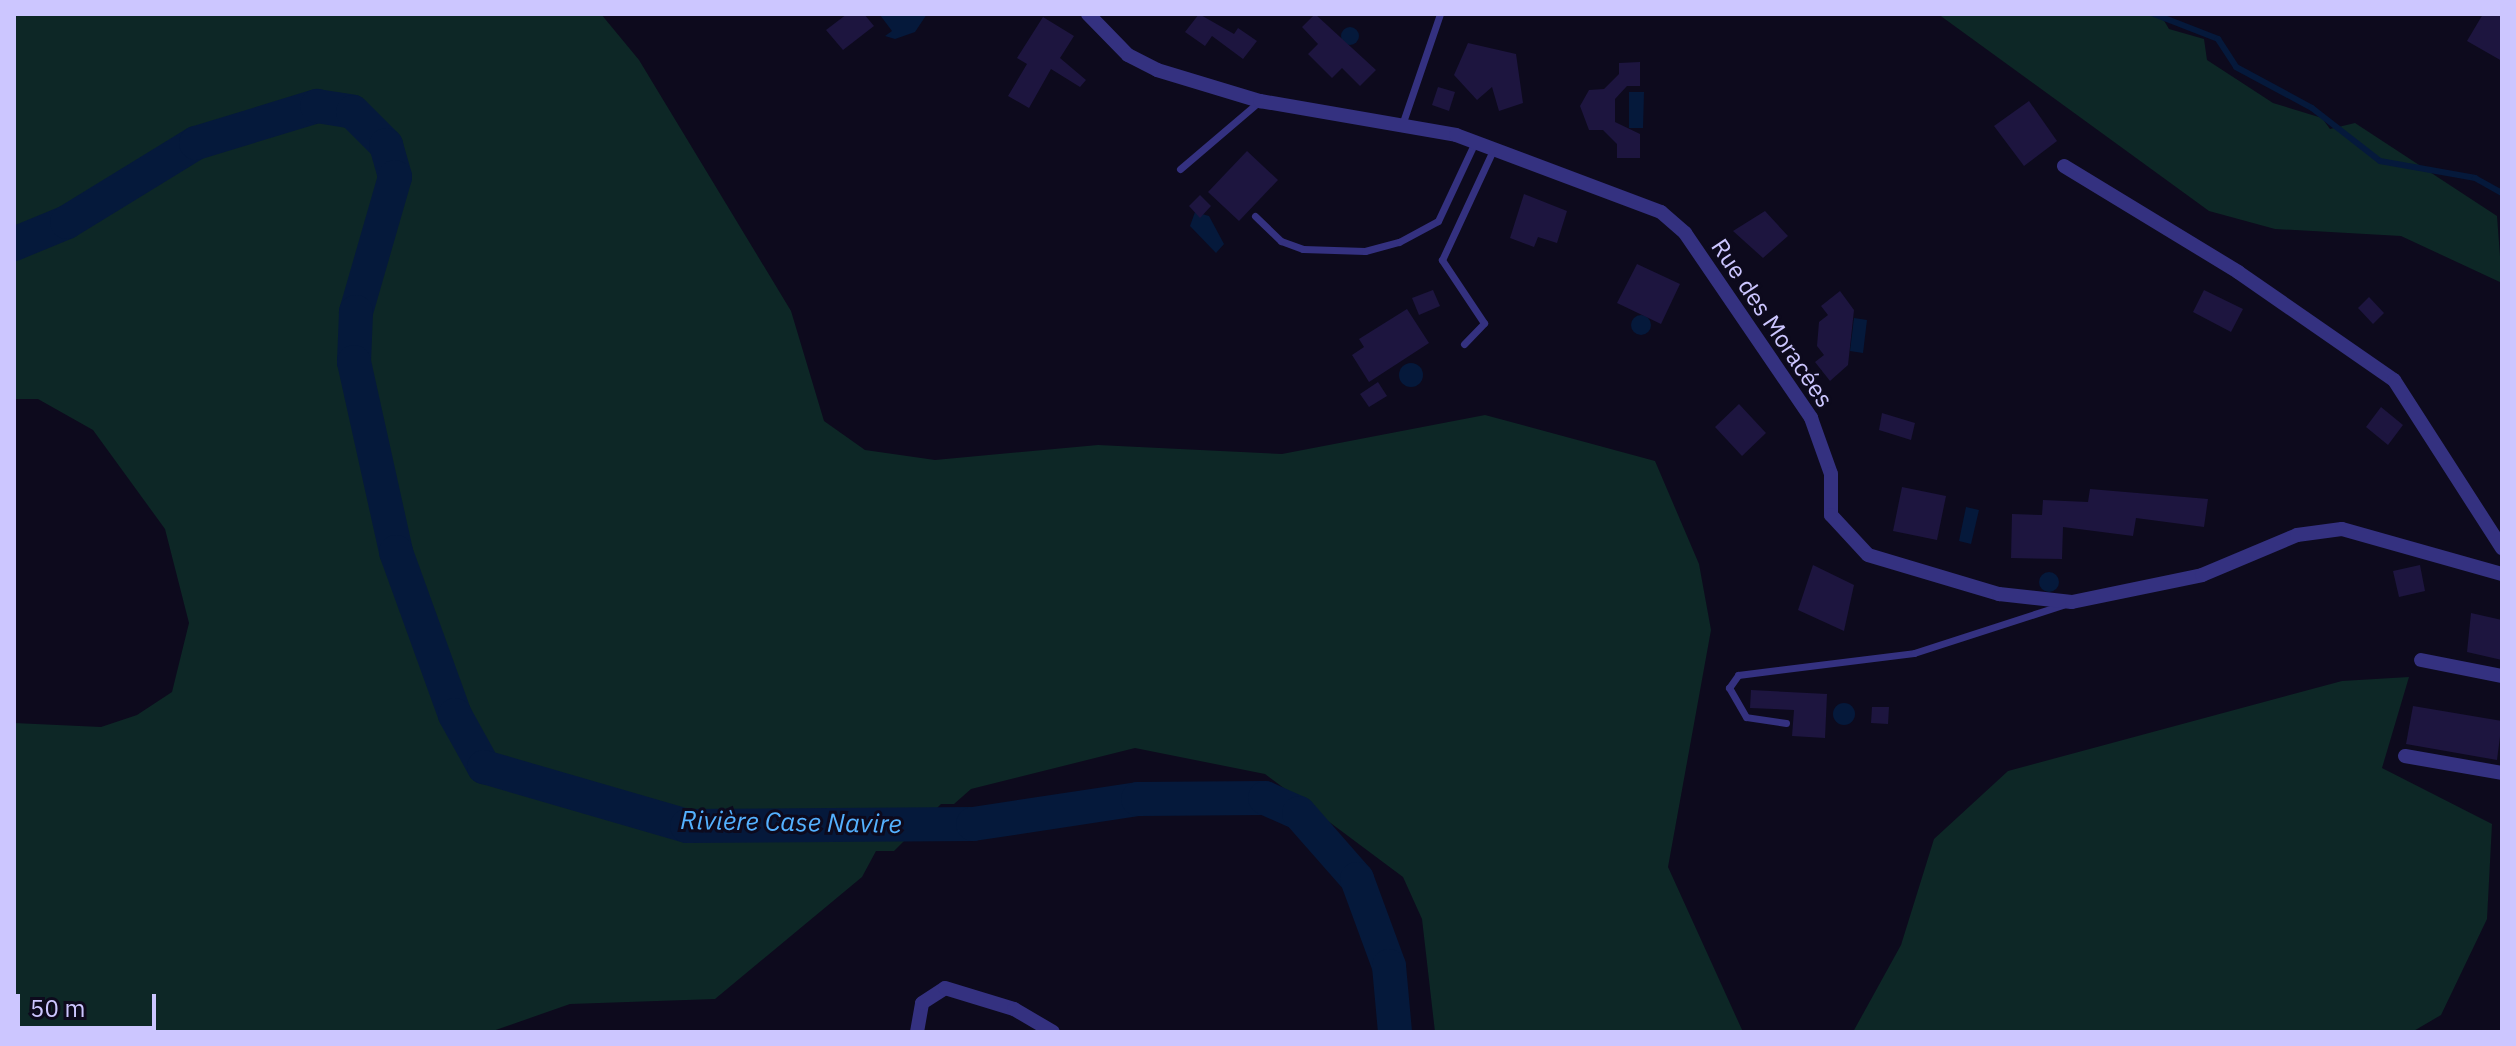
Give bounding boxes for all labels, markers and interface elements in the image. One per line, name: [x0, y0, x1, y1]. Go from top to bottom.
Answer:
street label: Rue des Moracées: [1705, 233, 1839, 413]
water label: Rivière Case Navire: [680, 804, 902, 840]
scale bar: [20, 978, 160, 1028]
text: 50 m: [30, 992, 85, 1024]

